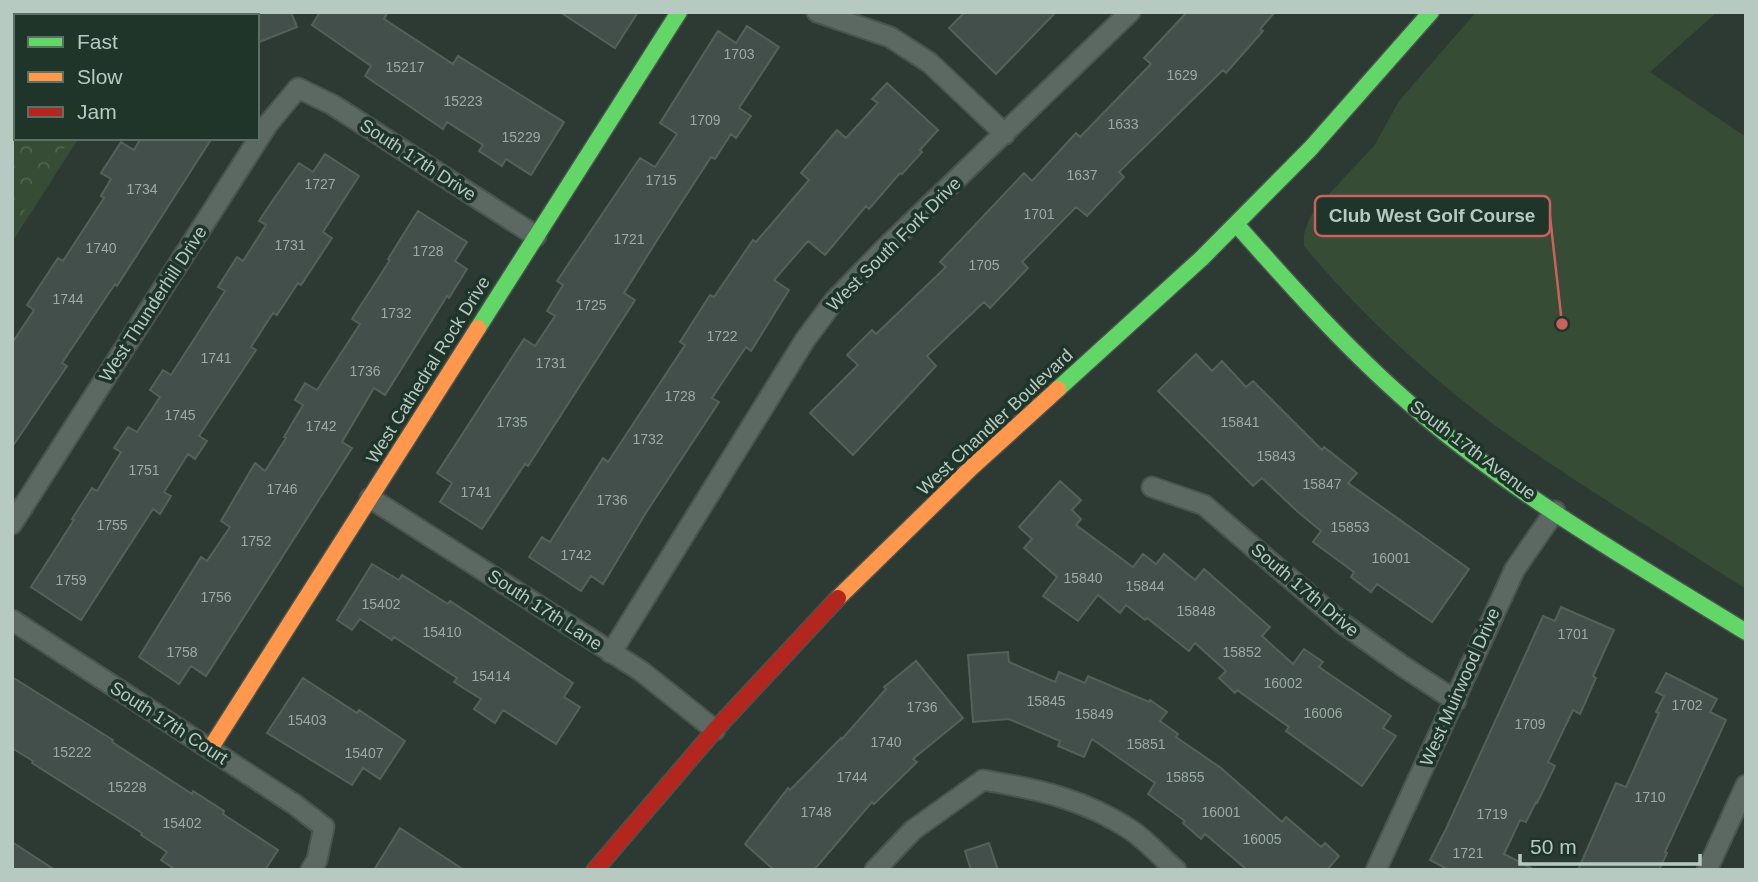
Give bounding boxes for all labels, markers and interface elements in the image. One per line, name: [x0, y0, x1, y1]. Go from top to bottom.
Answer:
legend: [14, 14, 259, 140]
text: Fast: [77, 30, 118, 53]
house number: 1703: [723, 46, 755, 62]
house number: 15217: [386, 59, 425, 75]
text: Slow: [77, 65, 123, 88]
house number: 1629: [1166, 67, 1198, 83]
house number: 15223: [444, 93, 483, 109]
text: Jam: [77, 100, 117, 123]
house number: 1709: [689, 112, 721, 128]
street label: South 17th Drive: [356, 115, 480, 205]
house number: 1633: [1107, 116, 1139, 132]
house number: 15229: [502, 129, 541, 145]
house number: 1637: [1066, 167, 1098, 183]
house number: 1715: [645, 172, 677, 188]
street label: West South Fork Drive: [823, 173, 965, 315]
house number: 1727: [304, 176, 336, 192]
house number: 1734: [126, 181, 158, 197]
callout: Club West Golf Course: [1315, 196, 1550, 236]
text: Club West Golf Course: [1329, 205, 1535, 226]
house number: 1701: [1023, 206, 1055, 222]
street label: West Thunderhill Drive: [95, 222, 211, 386]
house number: 1721: [613, 231, 645, 247]
house number: 1731: [274, 237, 306, 253]
house number: 1740: [85, 240, 117, 256]
house number: 1728: [412, 243, 444, 259]
house number: 1705: [968, 257, 1000, 273]
street label: West Cathedral Rock Drive: [362, 273, 494, 467]
house number: 1744: [52, 291, 84, 307]
house number: 1725: [575, 297, 607, 313]
house number: 1732: [380, 305, 412, 321]
house number: 1722: [706, 328, 738, 344]
street label: West Chandler Boulevard: [913, 345, 1077, 499]
house number: 1741: [200, 350, 232, 366]
house number: 1731: [535, 355, 567, 371]
house number: 1736: [349, 363, 381, 379]
house number: 1728: [664, 388, 696, 404]
street label: South 17th Avenue: [1406, 396, 1540, 504]
house number: 1745: [164, 407, 196, 423]
house number: 1735: [496, 414, 528, 430]
house number: 15841: [1221, 414, 1260, 430]
house number: 1742: [305, 418, 337, 434]
house number: 1732: [632, 431, 664, 447]
house number: 15843: [1257, 448, 1296, 464]
house number: 1751: [128, 462, 160, 478]
house number: 15847: [1303, 476, 1342, 492]
house number: 1746: [266, 481, 298, 497]
house number: 1741: [460, 484, 492, 500]
house number: 1736: [596, 492, 628, 508]
house number: 1755: [96, 517, 128, 533]
house number: 15853: [1331, 519, 1370, 535]
house number: 1752: [240, 533, 272, 549]
street label: South 17th Drive: [1247, 539, 1363, 641]
house number: 1742: [560, 547, 592, 563]
house number: 16001: [1372, 550, 1411, 566]
street label: South 17th Lane: [484, 566, 606, 654]
house number: 15840: [1064, 570, 1103, 586]
house number: 1759: [55, 572, 87, 588]
house number: 15844: [1126, 578, 1165, 594]
house number: 1756: [200, 589, 232, 605]
house number: 15402: [362, 596, 401, 612]
house number: 15848: [1177, 603, 1216, 619]
street label: West Muirwood Drive: [1416, 605, 1504, 769]
house number: 15410: [423, 624, 462, 640]
house number: 1701: [1557, 626, 1589, 642]
house number: 1758: [166, 644, 198, 660]
house number: 15852: [1223, 644, 1262, 660]
house number: 15414: [472, 668, 511, 684]
house number: 16002: [1264, 675, 1303, 691]
street label: South 17th Court: [106, 678, 232, 768]
house number: 15845: [1027, 693, 1066, 709]
house number: 1702: [1671, 697, 1703, 713]
house number: 1736: [906, 699, 938, 715]
house number: 16006: [1304, 705, 1343, 721]
house number: 15849: [1075, 706, 1114, 722]
house number: 15403: [288, 712, 327, 728]
house number: 1709: [1514, 716, 1546, 732]
house number: 1740: [870, 734, 902, 750]
house number: 15851: [1127, 736, 1166, 752]
house number: 15222: [53, 744, 92, 760]
house number: 15407: [345, 745, 384, 761]
house number: 1744: [836, 769, 868, 785]
house number: 15855: [1166, 769, 1205, 785]
house number: 15228: [108, 779, 147, 795]
house number: 1710: [1634, 789, 1666, 805]
house number: 1748: [800, 804, 832, 820]
house number: 16001: [1202, 804, 1241, 820]
house number: 1719: [1476, 806, 1508, 822]
house number: 15402: [163, 815, 202, 831]
scale bar: [1520, 822, 1700, 866]
house number: 16005: [1243, 831, 1282, 847]
text: 50 m: [1530, 835, 1577, 858]
house number: 1721: [1452, 845, 1484, 861]

